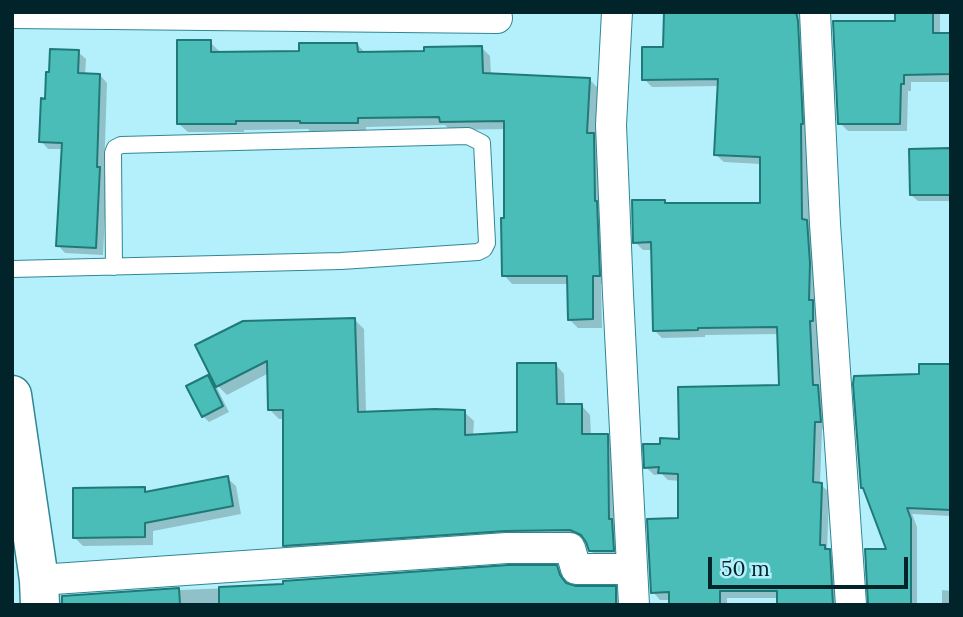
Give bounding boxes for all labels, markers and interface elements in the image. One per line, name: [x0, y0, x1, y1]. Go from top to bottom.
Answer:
scale bar: [711, 544, 911, 588]
text: 50 m: [721, 555, 770, 582]

